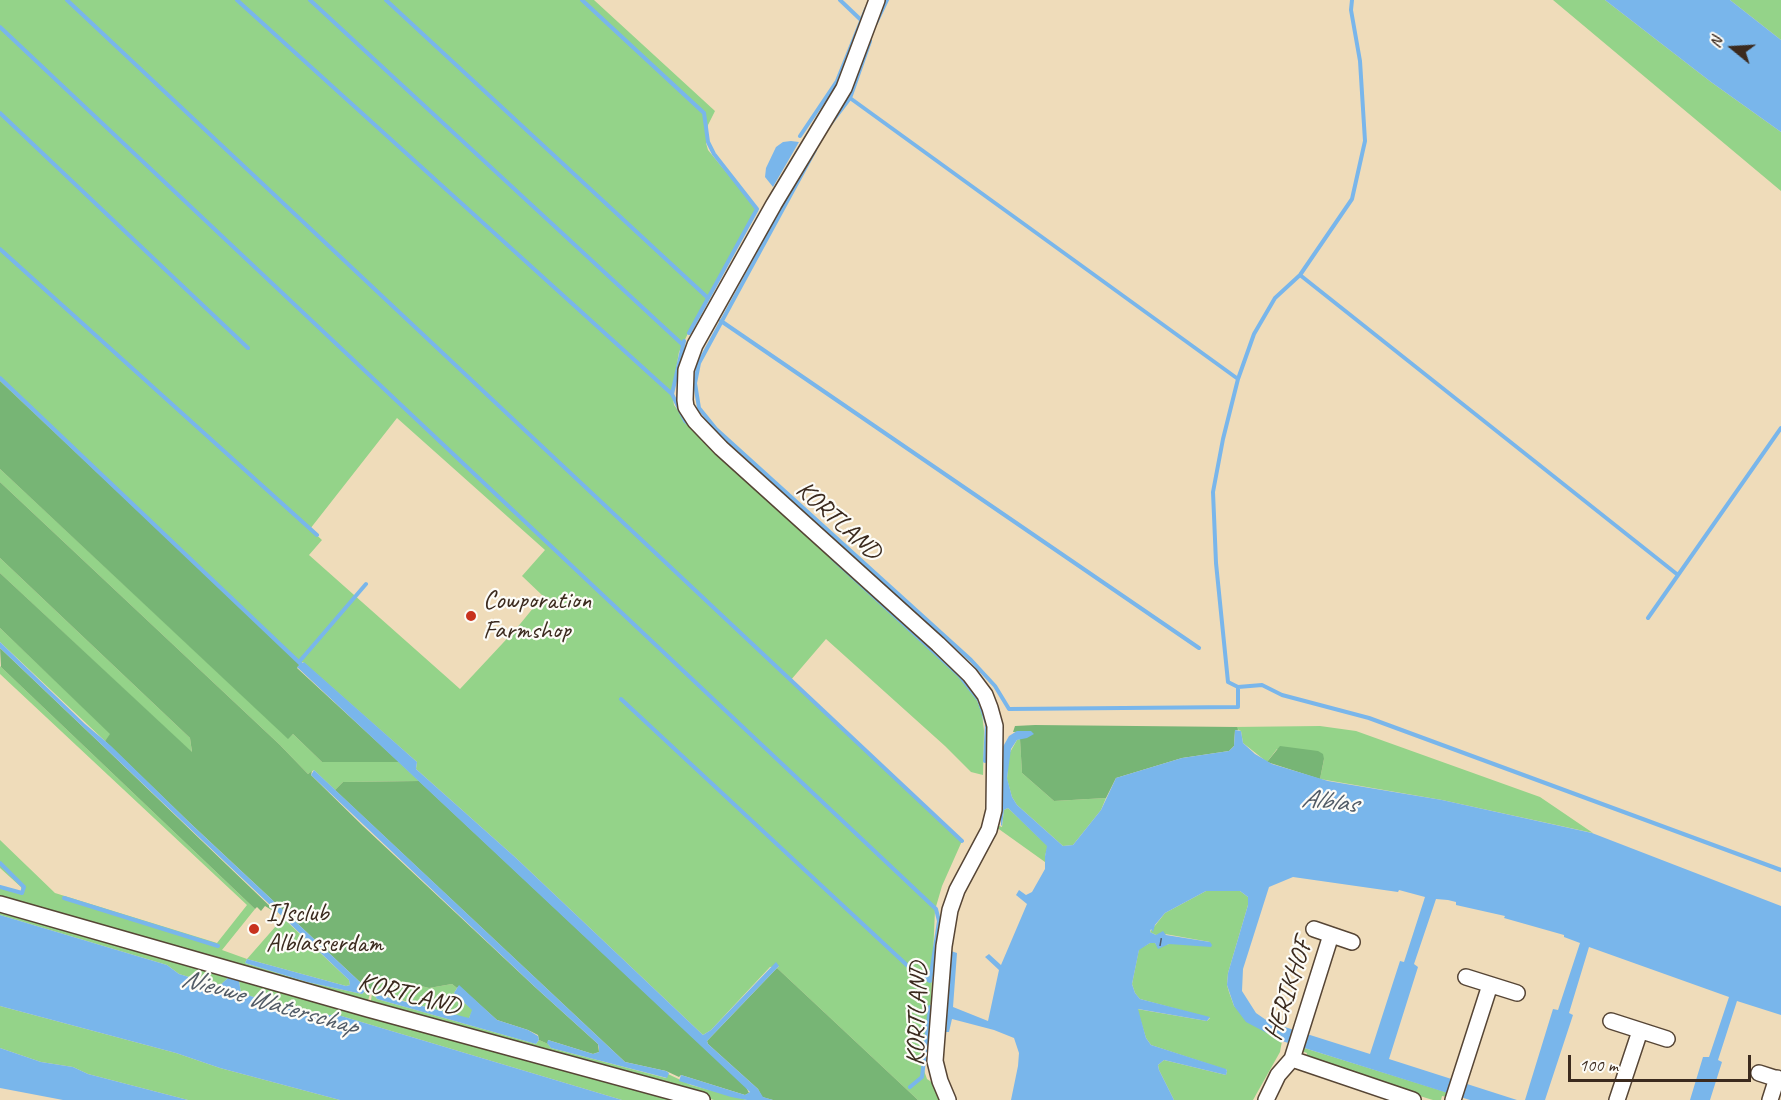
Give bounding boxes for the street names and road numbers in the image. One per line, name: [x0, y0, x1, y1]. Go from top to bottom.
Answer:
street label: KORTLAND: [789, 475, 887, 567]
street label: HERIKHOF: [1258, 935, 1320, 1045]
street label: KORTLAND: [901, 962, 935, 1066]
street label: KORTLAND: [355, 966, 463, 1024]

